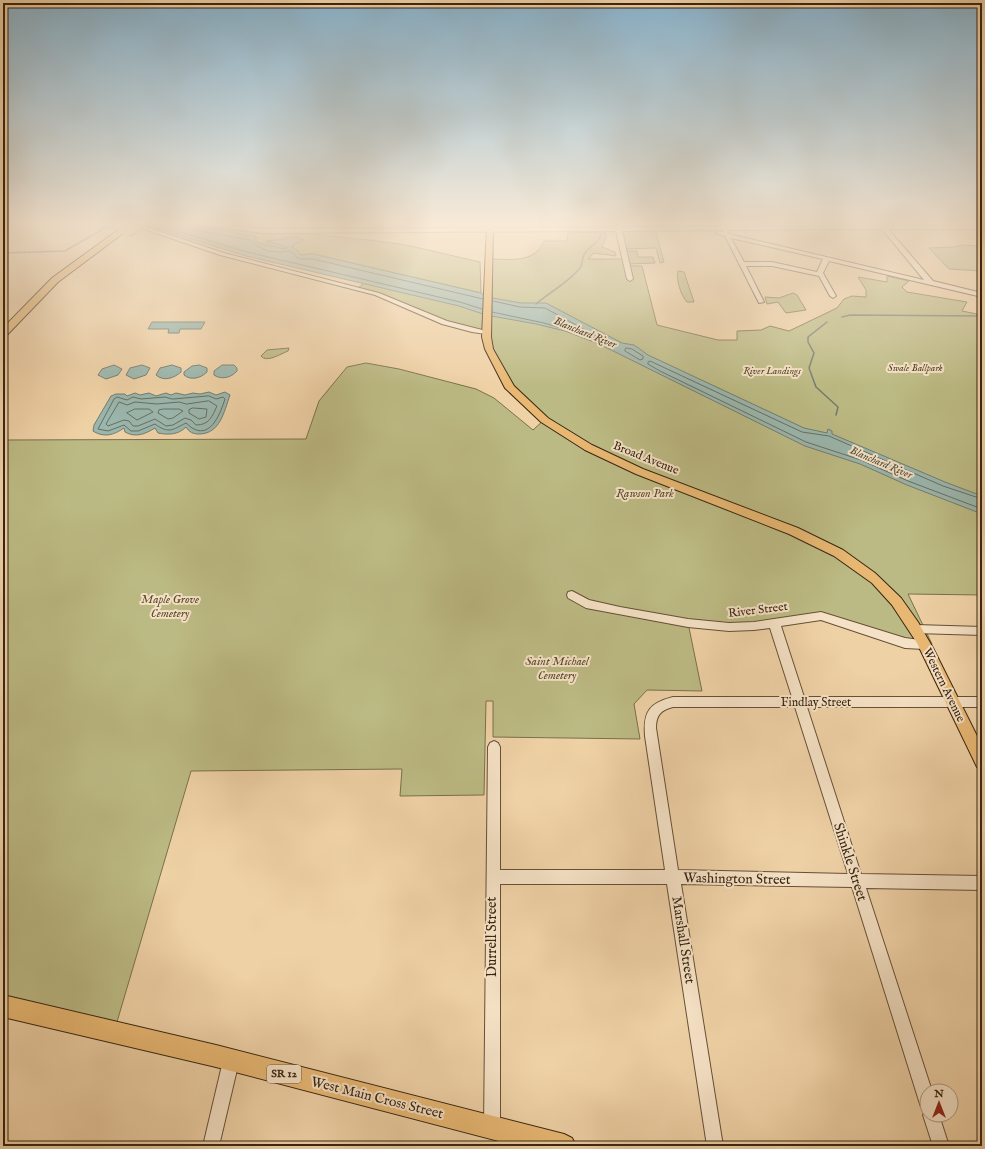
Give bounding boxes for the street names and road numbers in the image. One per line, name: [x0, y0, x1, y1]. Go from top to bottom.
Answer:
street label: Broad Avenue: [611, 438, 682, 478]
street label: River Street: [727, 599, 789, 621]
street label: Western Avenue: [920, 646, 969, 725]
street label: Findlay Street: [781, 695, 851, 710]
street label: Shinkle Street: [829, 821, 871, 904]
street label: Washington Street: [683, 869, 791, 889]
street label: Marshall Street: [667, 895, 699, 985]
street label: Durrell Street: [483, 896, 501, 977]
road number: SR 12: [267, 1065, 301, 1083]
street label: West Main Cross Street: [309, 1073, 445, 1123]

